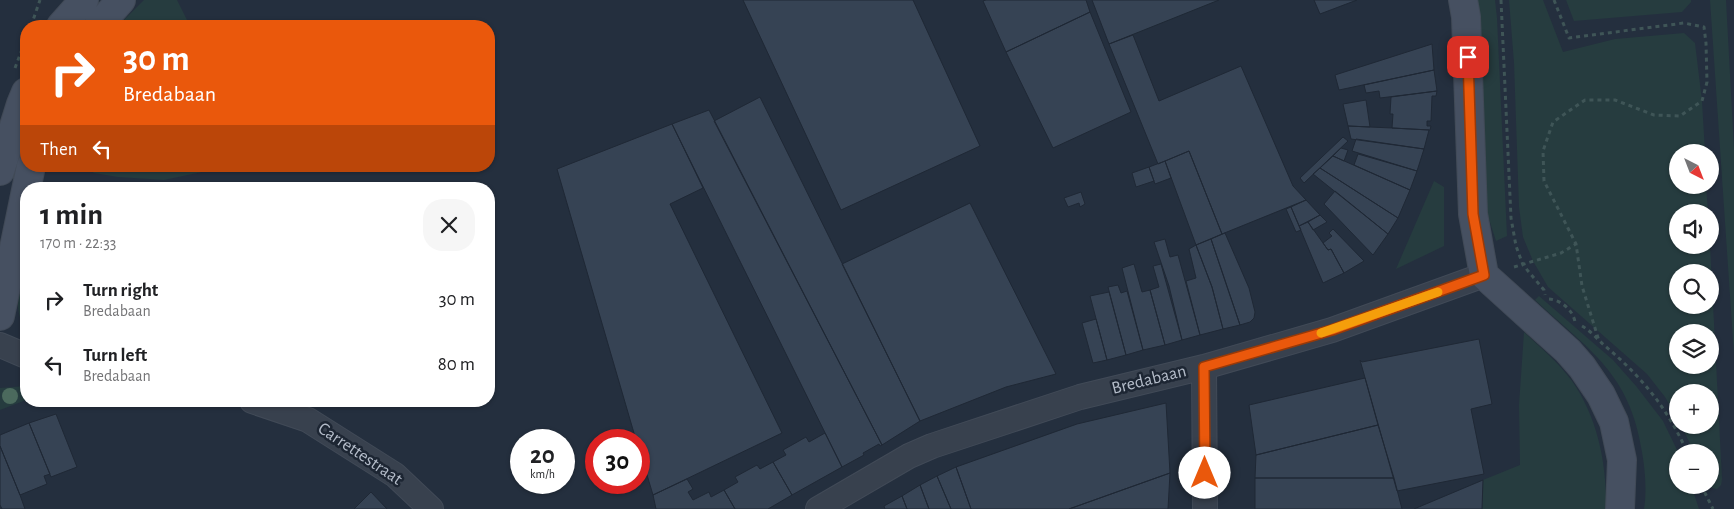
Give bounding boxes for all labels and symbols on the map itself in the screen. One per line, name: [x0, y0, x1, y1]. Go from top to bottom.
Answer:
pin: [1447, 36, 1489, 78]
north arrow: [1669, 144, 1719, 194]
street label: Bredabaan: [1110, 362, 1188, 398]
street label: Carrettestraat: [315, 419, 406, 489]
speed limit sign: 30: [585, 429, 650, 494]
position arrow: [1178, 446, 1230, 498]

